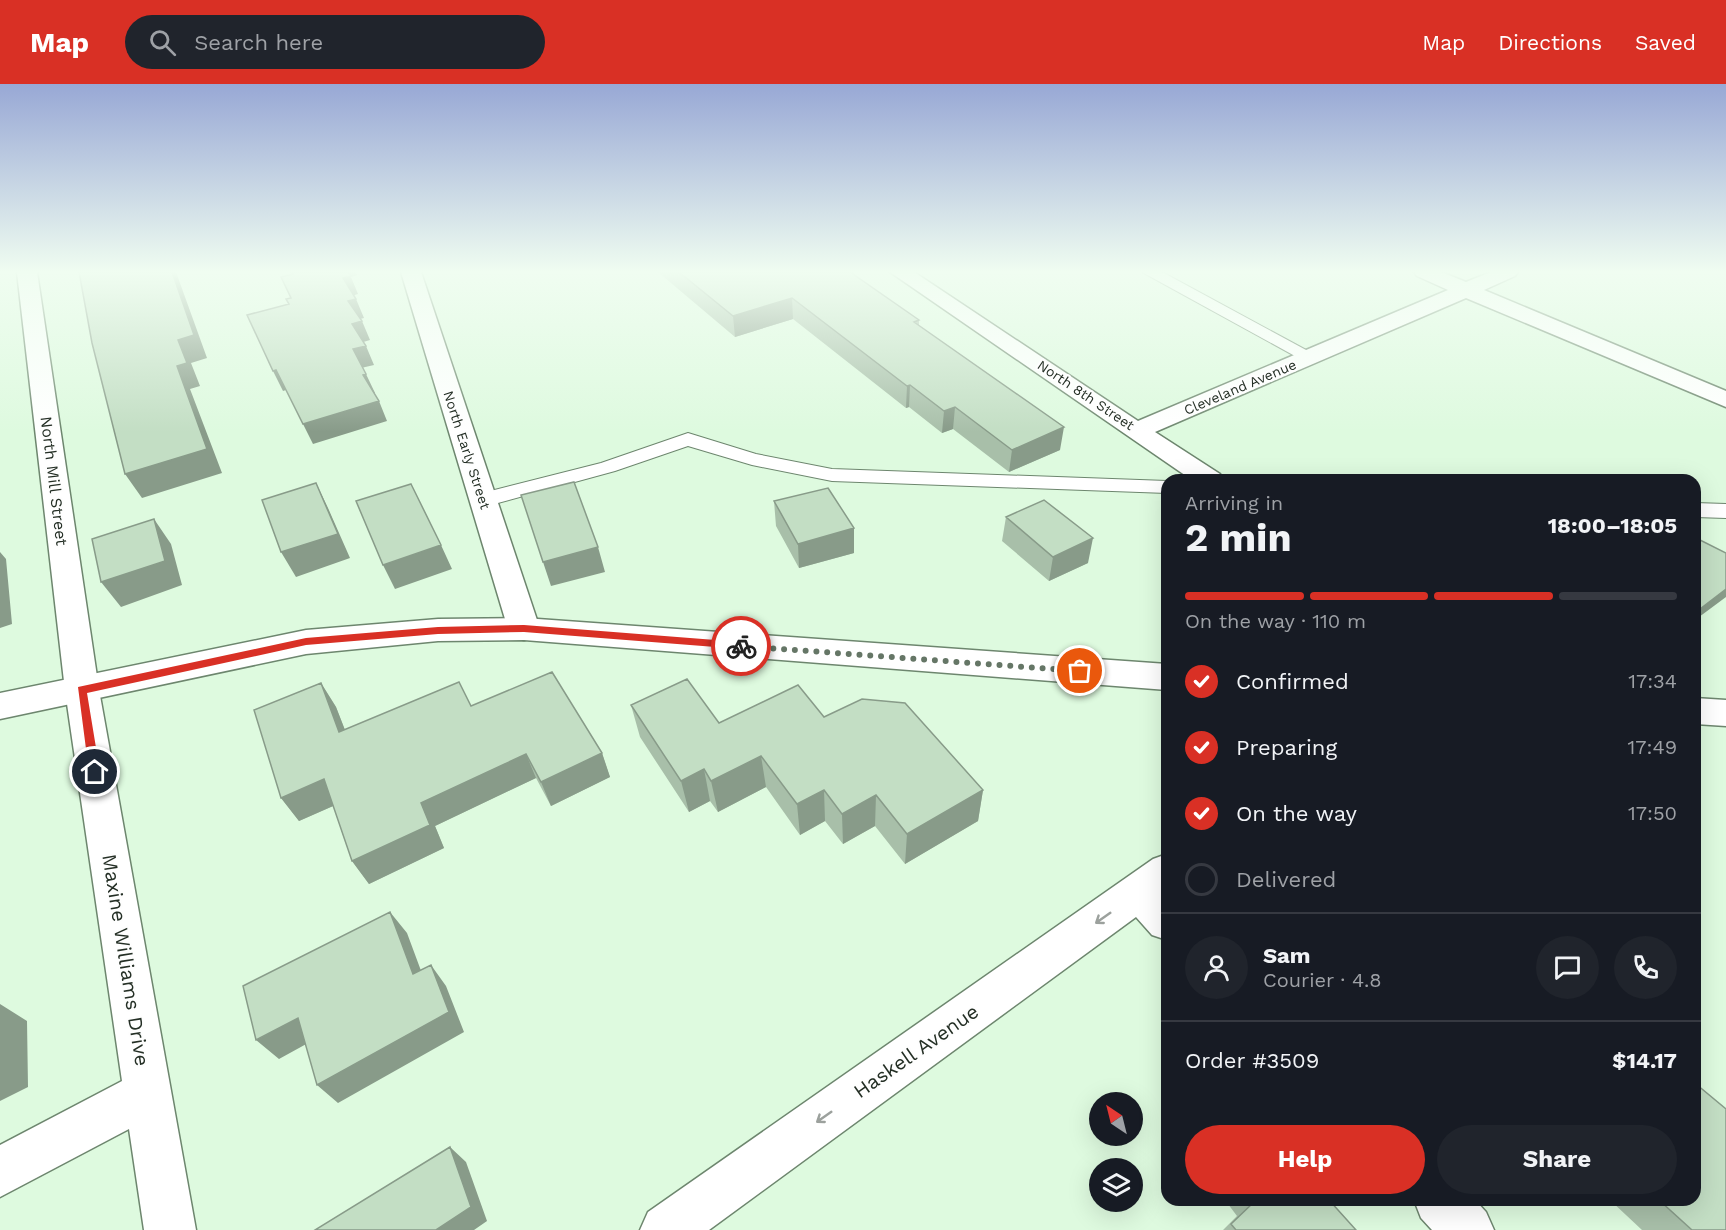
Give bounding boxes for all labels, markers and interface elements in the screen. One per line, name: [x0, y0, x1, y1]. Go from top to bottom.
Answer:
search box: [125, 15, 545, 69]
text: Map: [30, 26, 89, 59]
icon: search: [146, 26, 179, 59]
text: Search here: [194, 30, 323, 55]
text: Map: [1422, 30, 1465, 55]
text: Directions: [1498, 30, 1602, 55]
text: Saved: [1635, 30, 1696, 55]
street label: Cleveland Avenue: [1181, 356, 1299, 418]
street label: North 8th Street: [1035, 357, 1138, 433]
street label: North Early Street: [440, 389, 494, 511]
street label: North Mill Street: [37, 415, 71, 547]
text: Arriving in: [1185, 491, 1283, 515]
text: 18:00–18:05: [1548, 513, 1677, 538]
text: 2 min: [1185, 515, 1292, 560]
text: On the way · 110 m: [1185, 609, 1366, 633]
courier: [711, 616, 771, 676]
icon: bike: [725, 630, 758, 663]
pin: [1054, 645, 1105, 696]
icon: bag: [1063, 654, 1096, 687]
icon: check: [1185, 665, 1218, 698]
text: Confirmed: [1236, 669, 1349, 694]
text: 17:34: [1628, 669, 1677, 693]
icon: check: [1185, 731, 1218, 764]
text: Preparing: [1236, 735, 1337, 760]
text: 17:49: [1628, 735, 1677, 759]
pin: [69, 746, 120, 797]
icon: home: [78, 755, 111, 788]
icon: check: [1185, 797, 1218, 830]
text: On the way: [1236, 801, 1357, 826]
text: 17:50: [1628, 801, 1677, 825]
street label: Maxine Williams Drive: [97, 852, 155, 1068]
text: Delivered: [1236, 867, 1336, 892]
one-way arrow: [1095, 912, 1111, 925]
button: person: [1185, 936, 1248, 999]
button: chat: [1536, 936, 1599, 999]
button: phone: [1614, 936, 1677, 999]
text: Sam: [1263, 943, 1311, 968]
text: Courier · 4.8: [1263, 968, 1382, 992]
street label: Haskell Avenue: [849, 999, 983, 1103]
text: Order #3509: [1185, 1048, 1319, 1073]
text: $14.17: [1612, 1048, 1677, 1073]
north arrow: [1089, 1092, 1143, 1146]
map controls: [1089, 1092, 1143, 1212]
one-way arrow: [817, 1111, 833, 1123]
button: Help: [1185, 1125, 1425, 1194]
button: Share: [1437, 1125, 1677, 1194]
button: layers: [1089, 1158, 1143, 1212]

